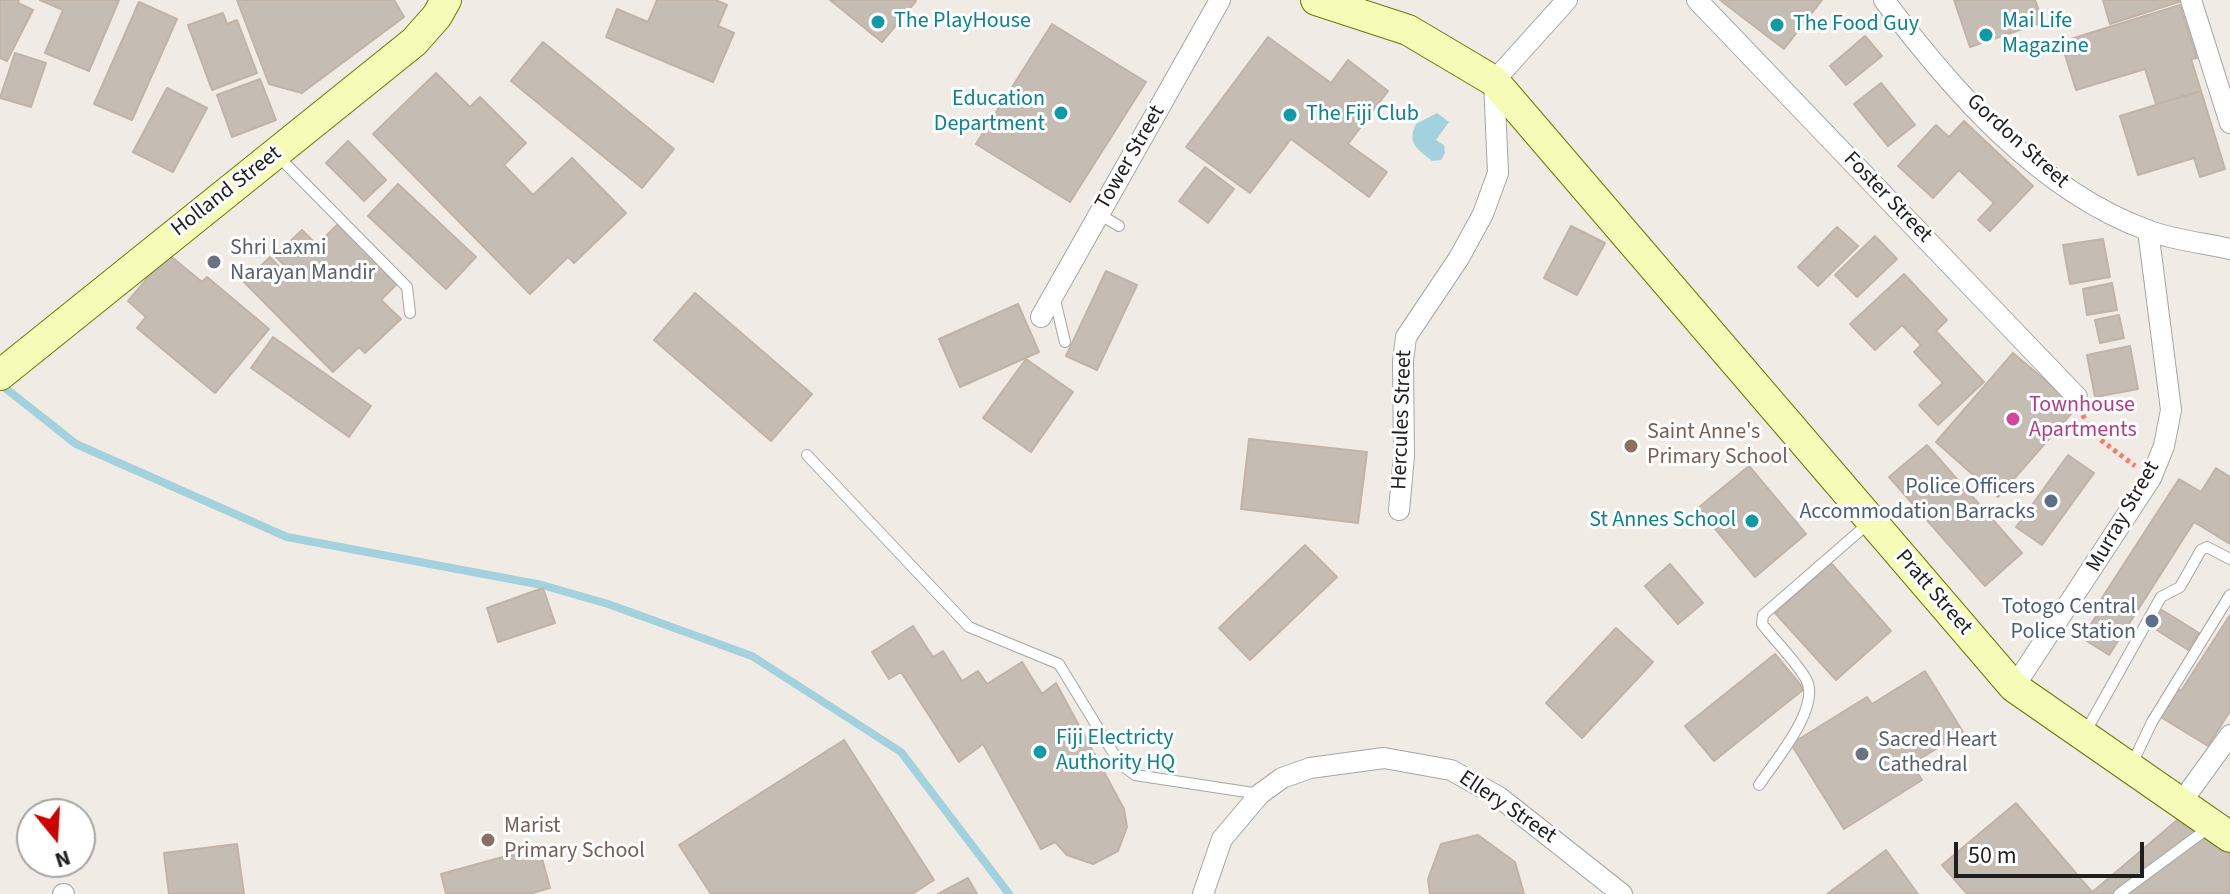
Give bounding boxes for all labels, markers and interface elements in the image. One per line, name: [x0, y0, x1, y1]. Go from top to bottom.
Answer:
place label: The PlayHouse: [894, 9, 1031, 35]
place label: Mai Life Magazine: [2002, 9, 2089, 60]
place label: The Food Guy: [1793, 12, 1919, 38]
marker: The PlayHouse: [869, 13, 887, 31]
marker: The Food Guy: [1768, 16, 1786, 34]
marker: Mai Life Magazine: [1977, 26, 1995, 44]
place label: Education Department: [934, 87, 1045, 138]
street label: Gordon Street: [1960, 89, 2074, 195]
street label: Tower Street: [1091, 101, 1171, 215]
place label: The Fiji Club: [1306, 102, 1419, 128]
marker: Education Department: [1052, 104, 1070, 122]
marker: The Fiji Club: [1281, 106, 1299, 124]
street label: Holland Street: [167, 141, 287, 243]
street label: Foster Street: [1837, 147, 1937, 249]
place label: Shri Laxmi Narayan Mandir: [230, 236, 375, 288]
marker: Shri Laxmi Narayan Mandir: [205, 253, 223, 271]
street label: Hercules Street: [1387, 350, 1419, 490]
place label: Townhouse Apartments: [2029, 393, 2137, 444]
marker: Townhouse Apartments: [2004, 410, 2022, 428]
place label: Saint Anne's Primary School: [1647, 420, 1788, 472]
marker: Saint Anne's Primary School: [1622, 437, 1640, 455]
street label: Murray Street: [2082, 457, 2166, 577]
place label: Police Officers Accommodation Barracks: [1799, 475, 2035, 526]
marker: Police Officers Accommodation Barracks: [2042, 492, 2060, 510]
place label: St Annes School: [1589, 508, 1736, 534]
marker: St Annes School: [1743, 512, 1761, 530]
street label: Pratt Street: [1889, 545, 1977, 641]
place label: Totogo Central Police Station: [2001, 595, 2136, 646]
marker: Totogo Central Police Station: [2143, 612, 2161, 630]
place label: Fiji Electricty Authority HQ: [1056, 726, 1175, 778]
place label: Sacred Heart Cathedral: [1878, 728, 1997, 780]
marker: Fiji Electricty Authority HQ: [1031, 743, 1049, 761]
marker: Sacred Heart Cathedral: [1853, 745, 1871, 763]
street label: Ellery Street: [1453, 766, 1561, 850]
north arrow: [16, 798, 96, 878]
place label: Marist Primary School: [504, 814, 645, 866]
scale bar: [1958, 826, 2148, 876]
marker: Marist Primary School: [479, 831, 497, 849]
text: 50 m: [1968, 838, 2017, 873]
text: N: [51, 841, 75, 876]

